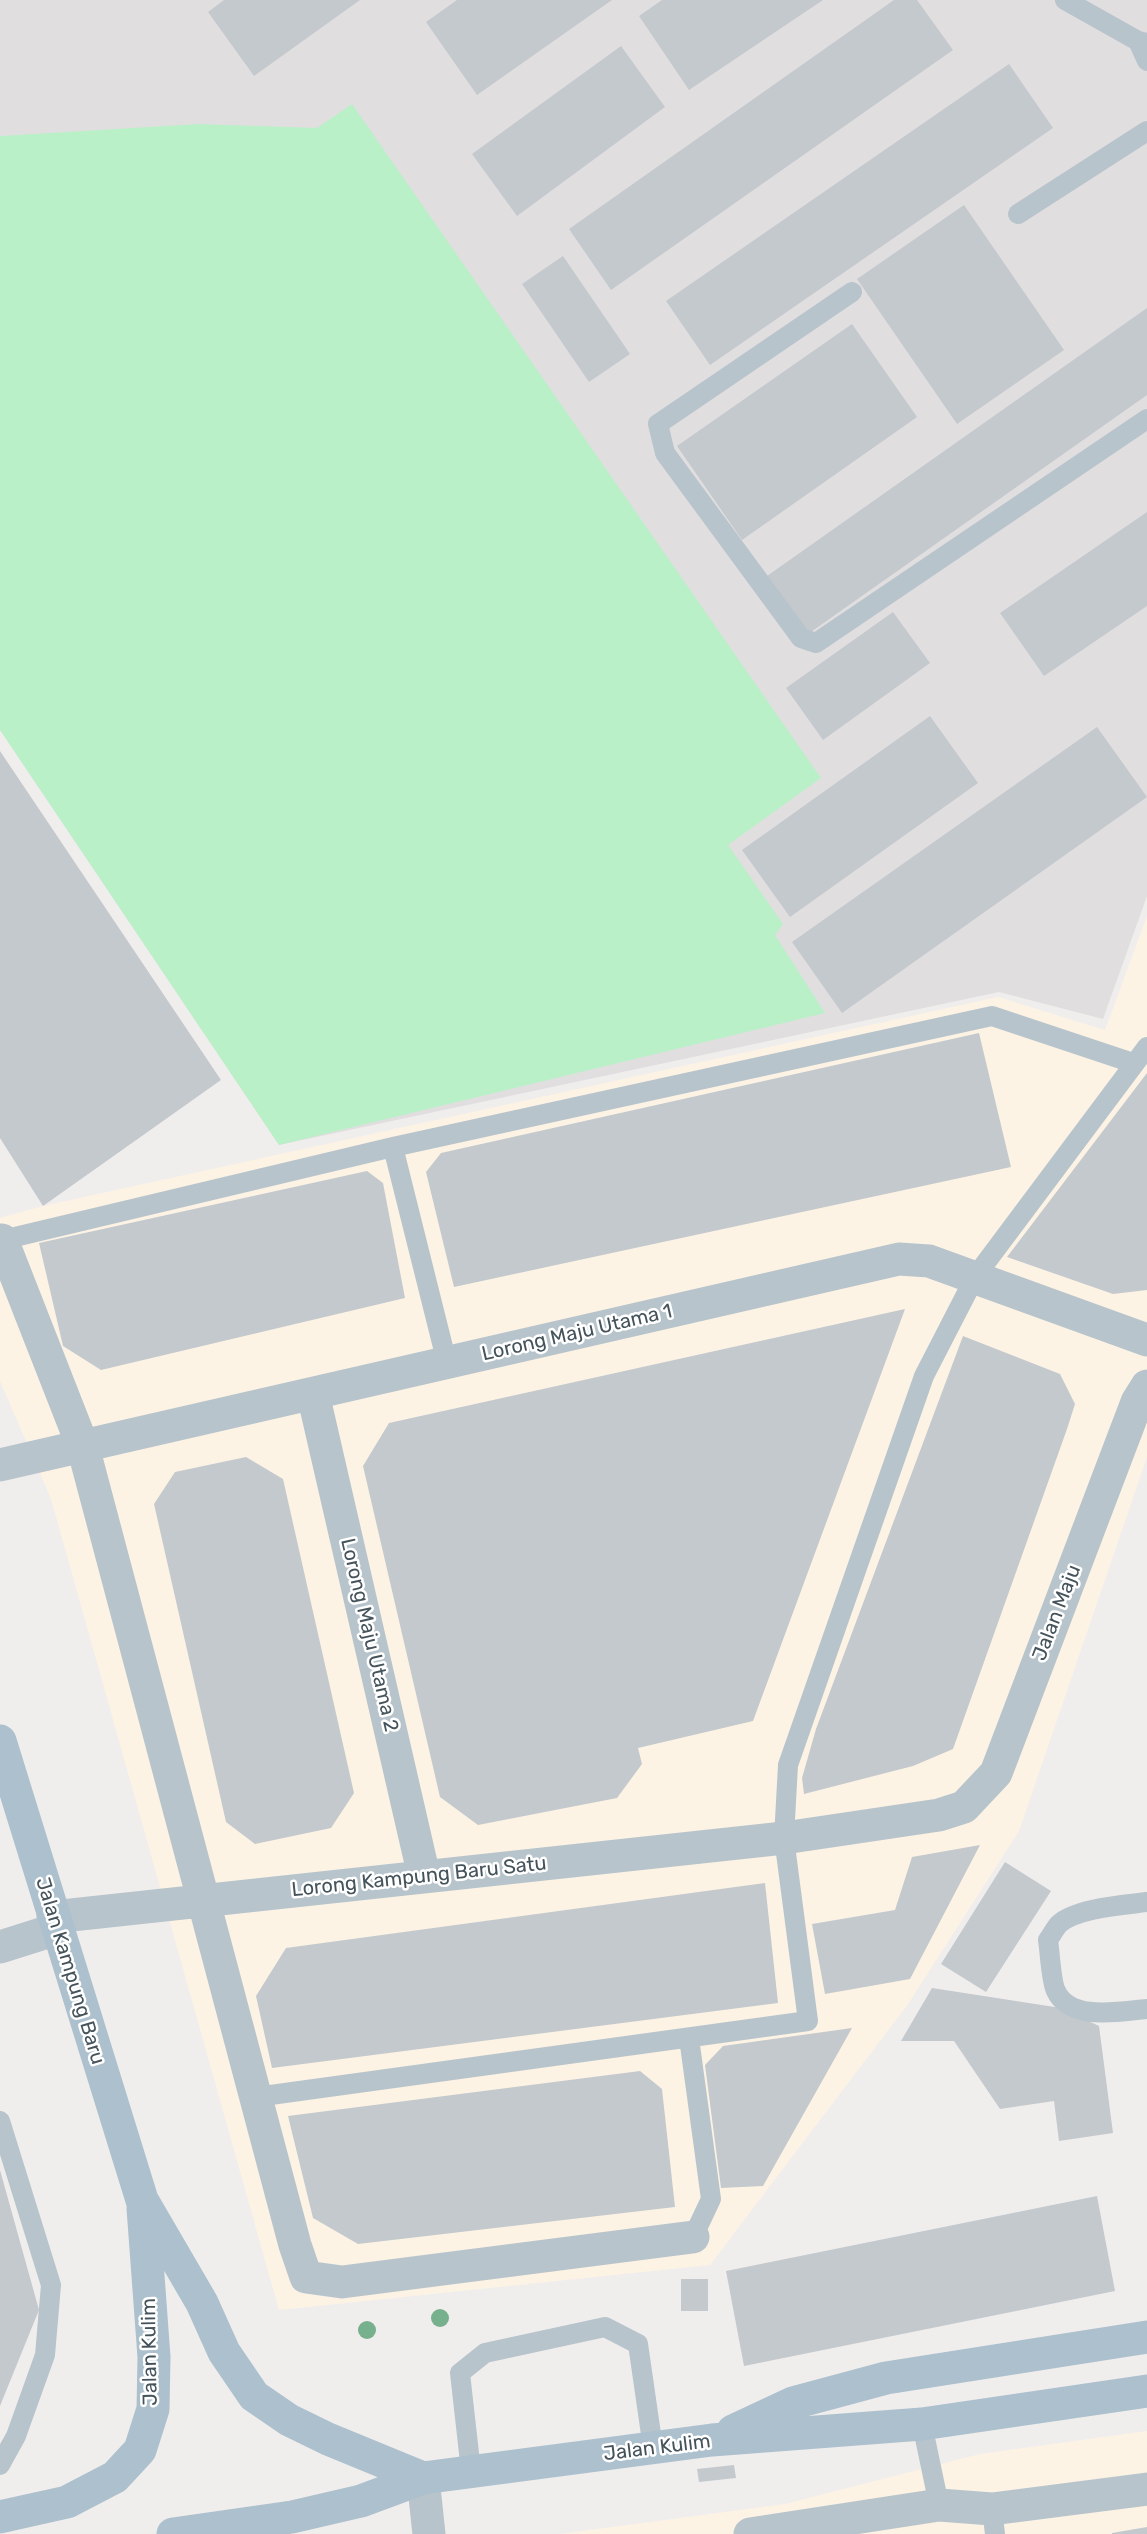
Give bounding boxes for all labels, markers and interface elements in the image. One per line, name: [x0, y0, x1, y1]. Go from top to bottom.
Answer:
street label: Lorong Maju Utama 1: [479, 1299, 675, 1367]
street label: Lorong Maju Utama 2: [335, 1536, 403, 1734]
street label: Jalan Maju: [1028, 1562, 1086, 1664]
street label: Lorong Kampung Baru Satu: [290, 1852, 548, 1902]
street label: Jalan Kampung Baru: [30, 1875, 110, 2067]
street label: Jalan Kulim: [137, 2298, 163, 2406]
street label: Jalan Kulim: [602, 2430, 712, 2466]

